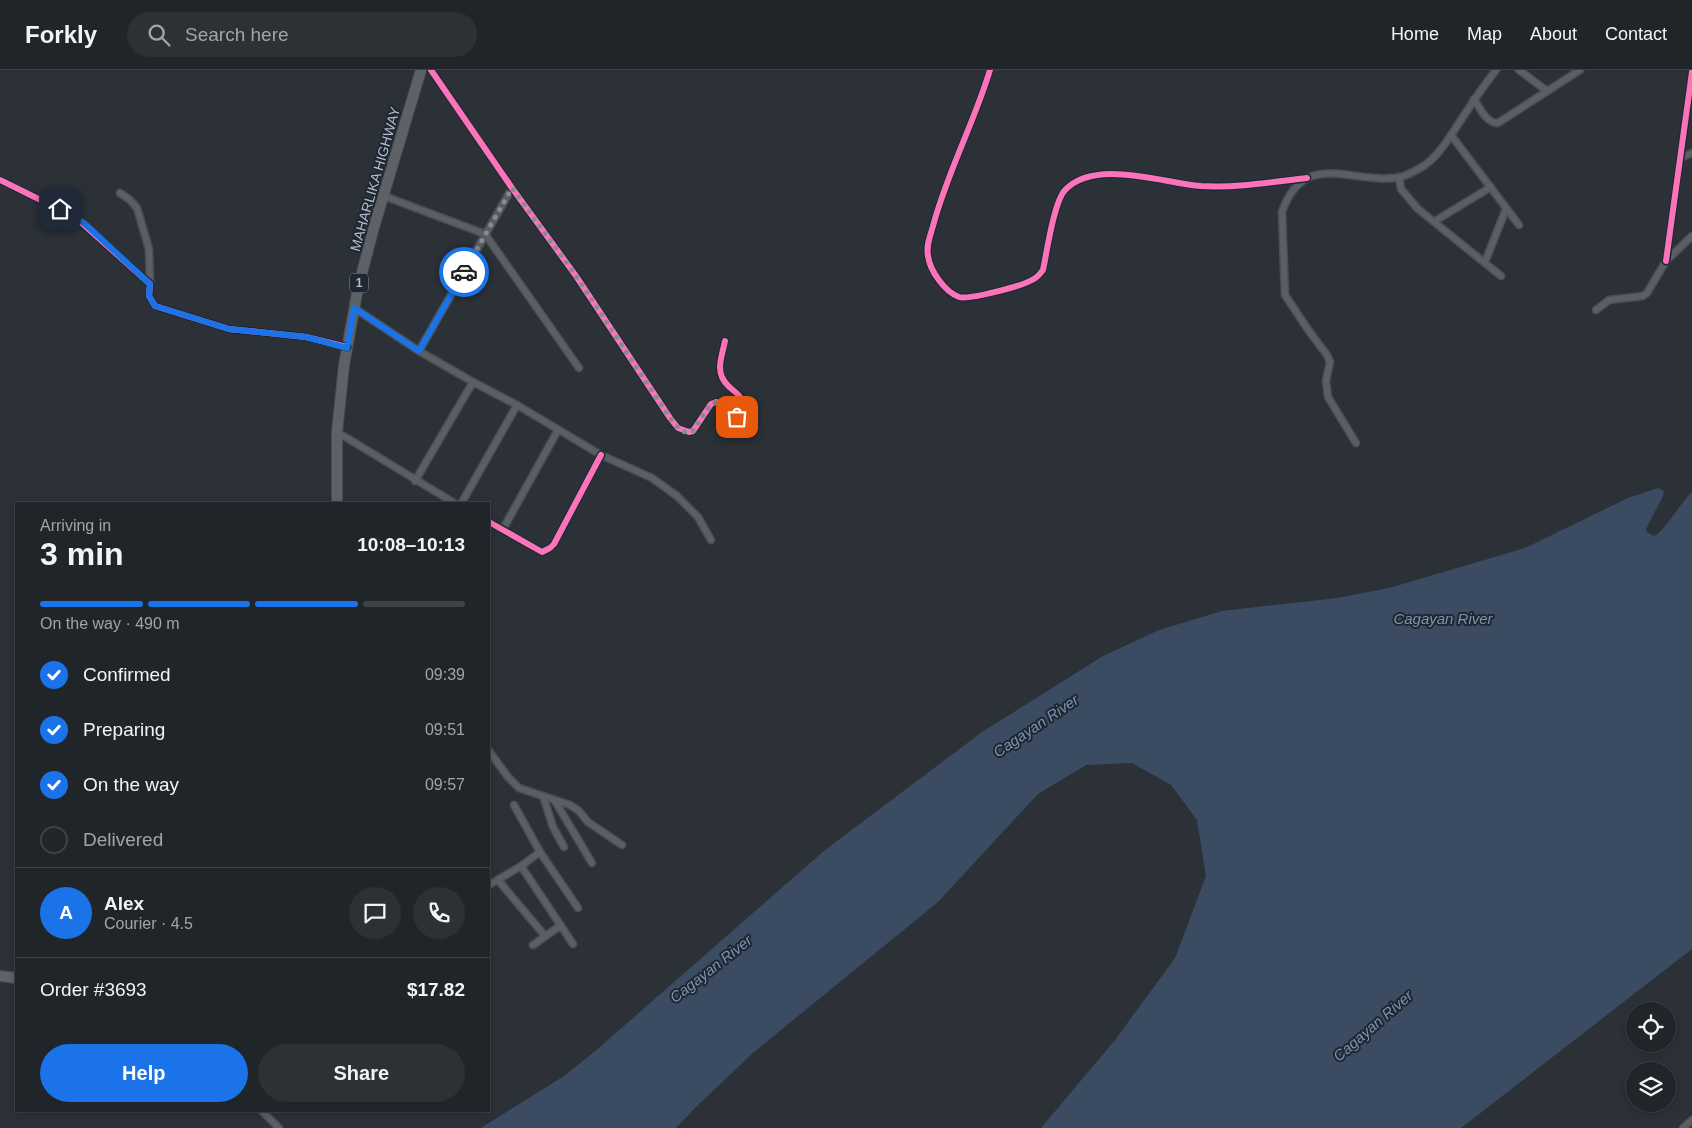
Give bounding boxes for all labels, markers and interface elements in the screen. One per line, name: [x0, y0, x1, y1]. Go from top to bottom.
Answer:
search box: [127, 12, 477, 57]
text: Forkly: [25, 21, 97, 48]
icon: search: [145, 21, 173, 49]
text: Search here: [185, 24, 289, 45]
text: Home: [1391, 24, 1439, 44]
text: Map: [1467, 24, 1502, 44]
text: About: [1530, 24, 1577, 44]
text: Contact: [1605, 24, 1667, 44]
street label: MAHARLIKA HIGHWAY: [347, 104, 403, 253]
pin: [39, 188, 81, 230]
icon: home: [46, 195, 74, 223]
courier: [439, 247, 489, 297]
icon: car: [450, 258, 478, 286]
road number: 1: [350, 274, 368, 292]
pin: [716, 396, 758, 438]
icon: bag: [723, 403, 751, 431]
text: Arriving in: [40, 517, 111, 534]
text: 10:08–10:13: [357, 534, 465, 555]
text: 3 min: [40, 536, 124, 572]
water label: Cagayan River: [1393, 610, 1494, 627]
text: On the way · 490 m: [40, 615, 180, 632]
icon: check: [40, 661, 68, 689]
text: Confirmed: [83, 664, 171, 685]
text: 09:39: [425, 666, 465, 683]
water label: Cagayan River: [990, 690, 1082, 760]
icon: check: [40, 716, 68, 744]
text: Preparing: [83, 719, 165, 740]
text: 09:51: [425, 721, 465, 738]
icon: check: [40, 771, 68, 799]
text: On the way: [83, 774, 179, 795]
text: 09:57: [425, 776, 465, 793]
text: Delivered: [83, 829, 163, 850]
button: chat: [349, 887, 401, 939]
button: phone: [413, 887, 465, 939]
text: Alex: [104, 893, 144, 914]
text: A: [59, 902, 73, 923]
text: Courier · 4.5: [104, 915, 193, 932]
water label: Cagayan River: [666, 931, 756, 1006]
text: Order #3693: [40, 979, 147, 1000]
text: $17.82: [407, 979, 465, 1000]
water label: Cagayan River: [1330, 986, 1416, 1065]
map controls: [1626, 1002, 1676, 1112]
button: locate: [1626, 1002, 1676, 1052]
button: Help: [40, 1044, 248, 1102]
button: Share: [258, 1044, 465, 1102]
button: layers: [1626, 1062, 1676, 1112]

